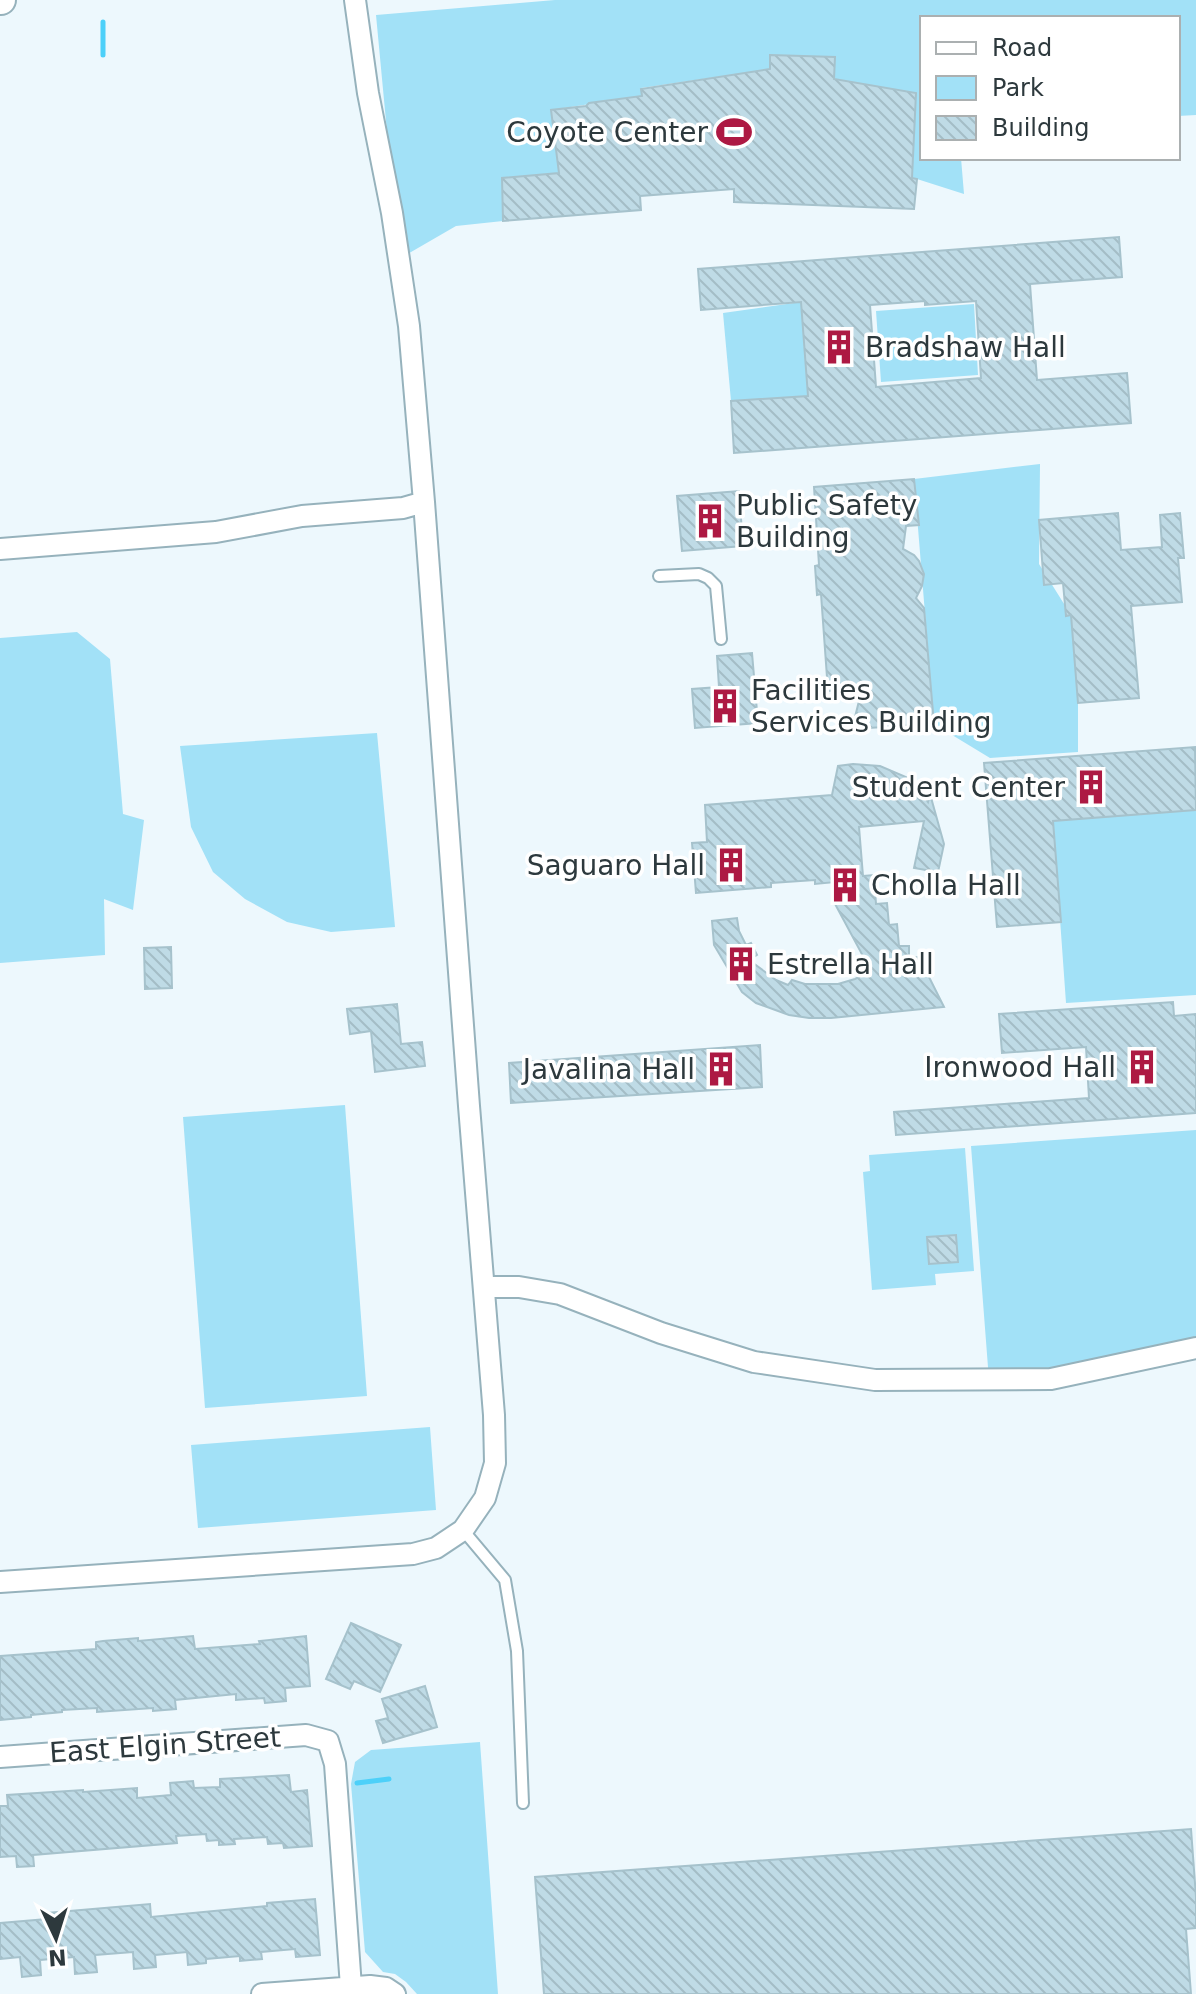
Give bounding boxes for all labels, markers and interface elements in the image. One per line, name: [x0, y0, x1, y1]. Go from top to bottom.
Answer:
legend: [920, 16, 1180, 160]
text: Road: [992, 34, 1052, 62]
text: Park: [992, 74, 1044, 102]
sports icon: Coyote Center: [715, 113, 753, 151]
text: Building: [992, 114, 1089, 142]
place label: Coyote Center: [506, 116, 708, 149]
building icon: Bradshaw Hall: [820, 328, 858, 366]
place label: Bradshaw Hall: [865, 331, 1066, 364]
place label: Public Safety Building: [736, 489, 917, 554]
building icon: Public Safety Building: [691, 502, 729, 540]
place label: Facilities Services Building: [751, 674, 992, 739]
building icon: Facilities Services Building: [706, 687, 744, 725]
building icon: Student Center: [1072, 768, 1110, 806]
place label: Student Center: [852, 771, 1065, 804]
building icon: Saguaro Hall: [712, 846, 750, 884]
place label: Saguaro Hall: [527, 849, 705, 882]
building icon: Cholla Hall: [826, 866, 864, 904]
place label: Cholla Hall: [871, 869, 1021, 902]
building icon: Estrella Hall: [722, 945, 760, 983]
place label: Estrella Hall: [767, 948, 934, 981]
building icon: Ironwood Hall: [1123, 1048, 1161, 1086]
building icon: Javalina Hall: [702, 1050, 740, 1088]
place label: Ironwood Hall: [924, 1051, 1116, 1084]
place label: Javalina Hall: [521, 1053, 695, 1086]
street label: East Elgin Street: [48, 1720, 282, 1770]
north arrow: [16, 1898, 96, 1978]
text: N: [47, 1944, 67, 1971]

